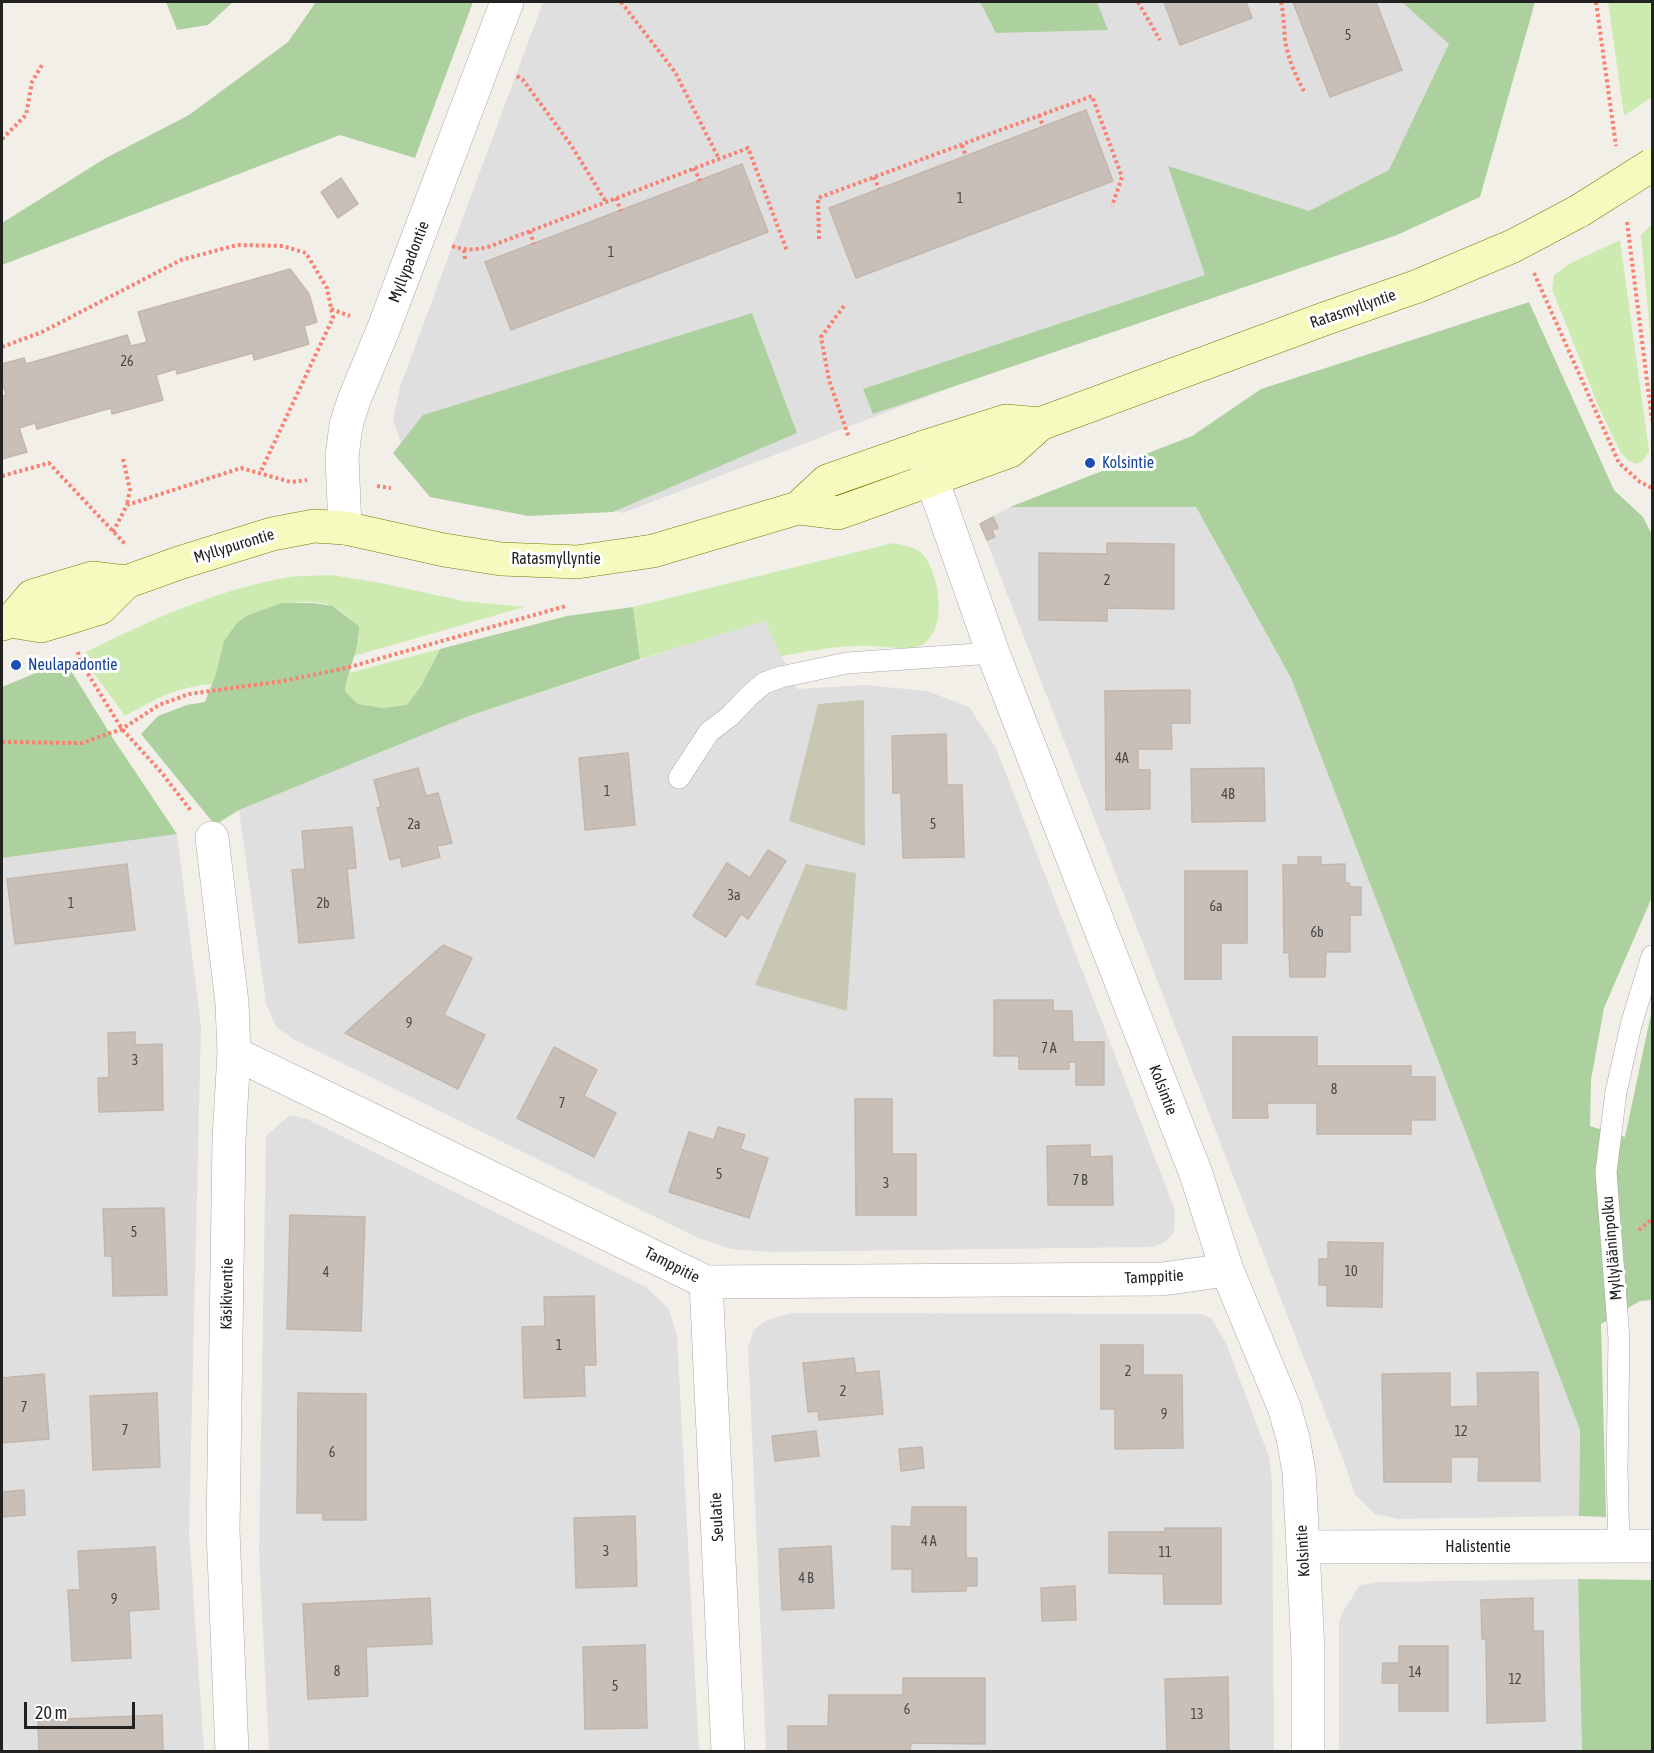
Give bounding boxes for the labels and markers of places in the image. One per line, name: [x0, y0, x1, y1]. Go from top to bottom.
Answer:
place label: Kolsintie: [1102, 453, 1154, 473]
marker: Kolsintie: [1083, 456, 1097, 470]
place label: Neulapadontie: [28, 655, 118, 675]
marker: Neulapadontie: [9, 658, 23, 672]

